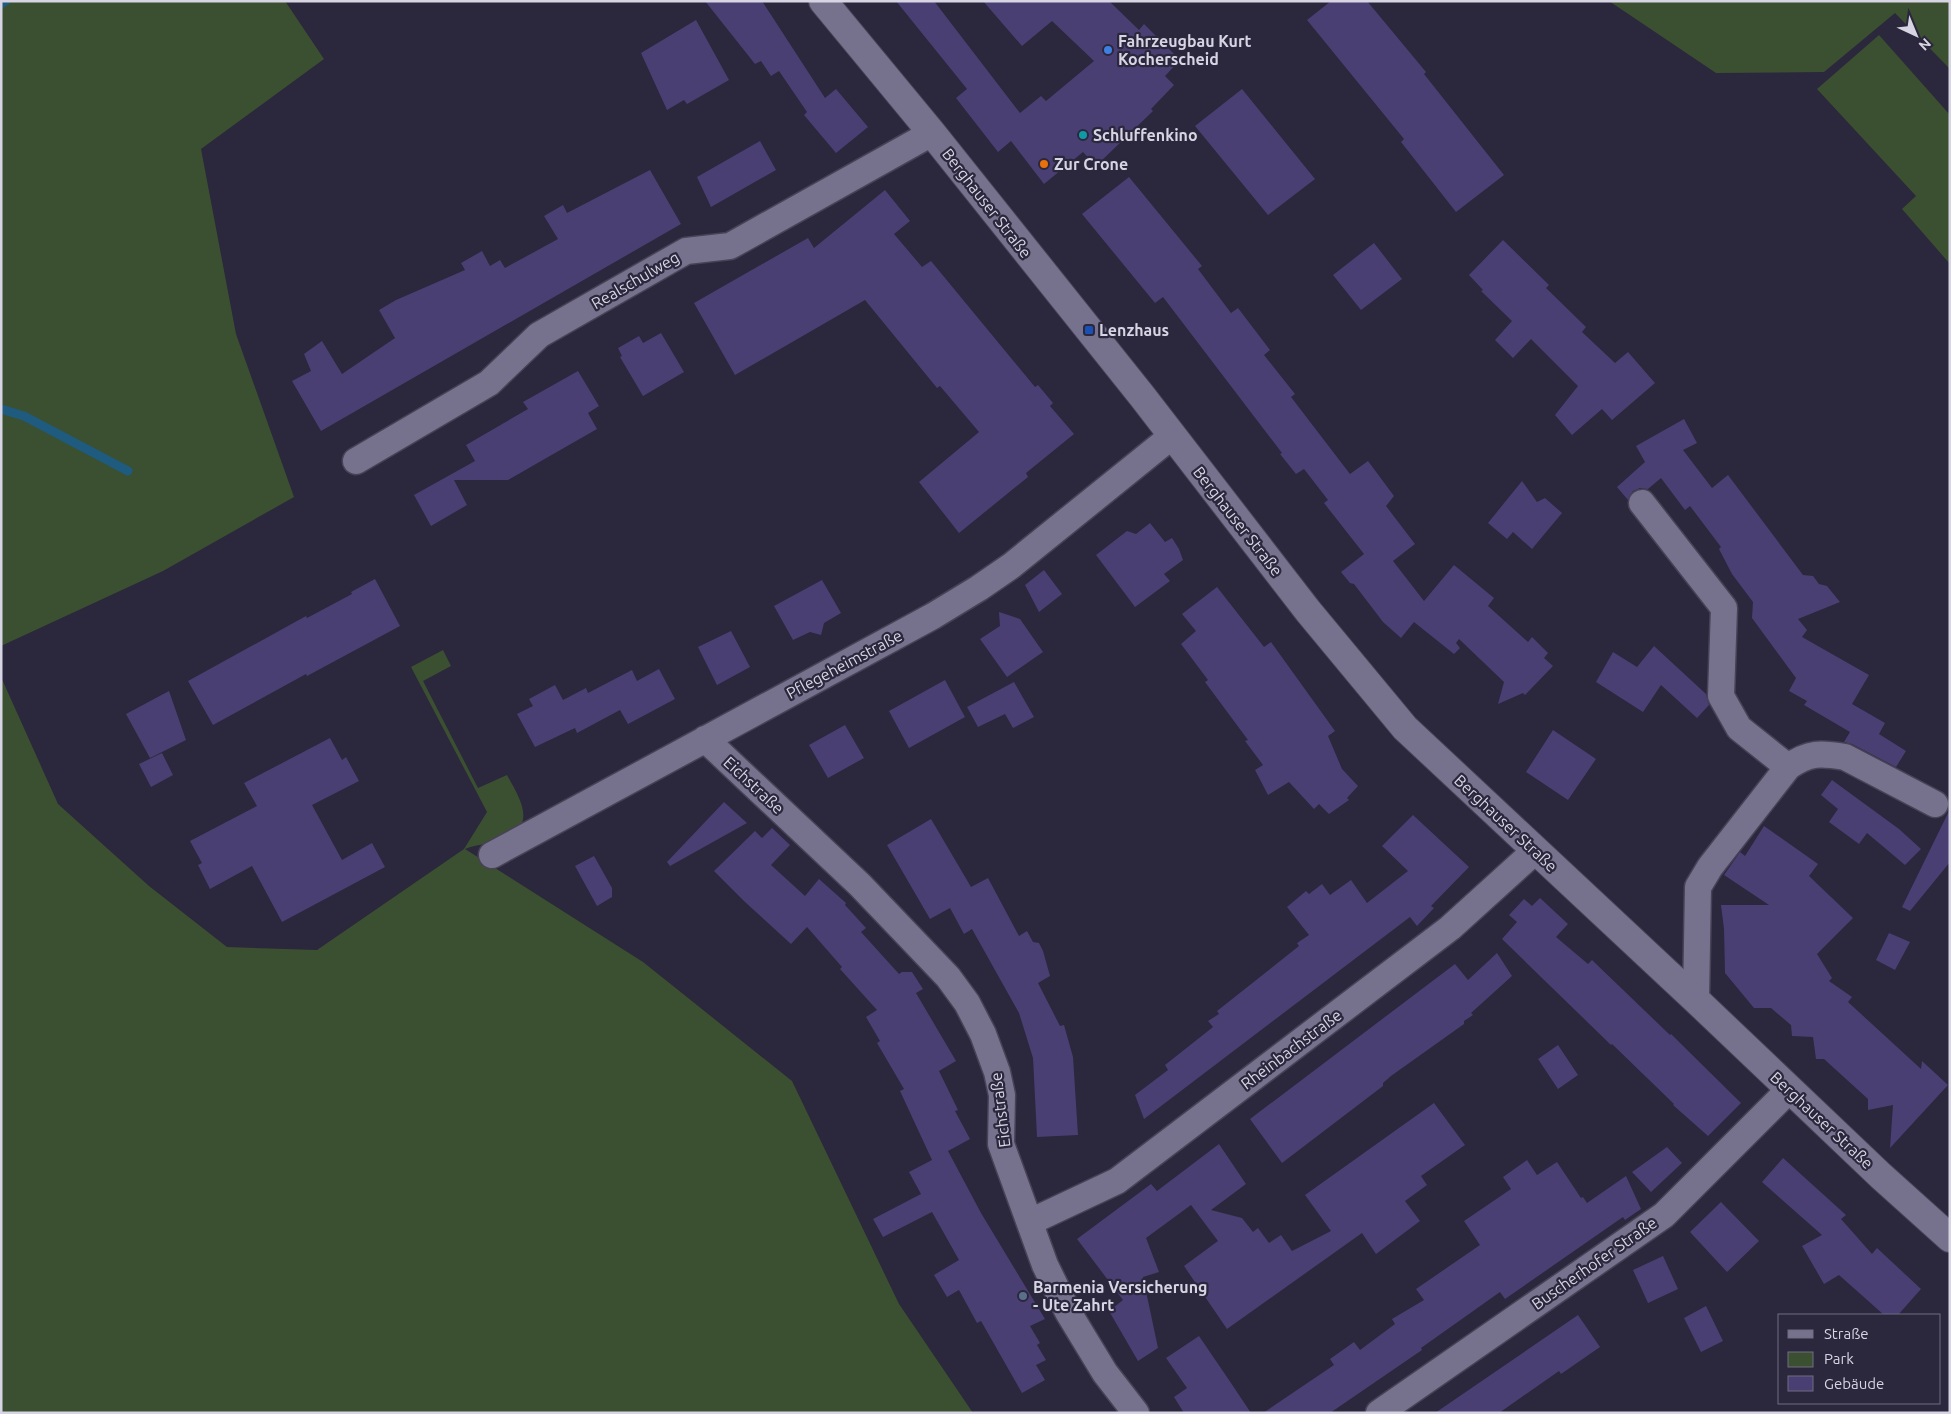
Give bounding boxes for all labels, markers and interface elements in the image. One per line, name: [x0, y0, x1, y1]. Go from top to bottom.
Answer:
north arrow: [1891, 10, 1941, 60]
place label: Fahrzeugbau Kurt Kocherscheid: [1118, 32, 1252, 68]
text: N: [1916, 35, 1934, 54]
marker: Fahrzeugbau Kurt Kocherscheid: [1102, 44, 1114, 56]
place label: Schluffenkino: [1093, 126, 1198, 144]
marker: Schluffenkino: [1077, 129, 1089, 141]
street label: Berghauser Straße: [939, 145, 1035, 261]
place label: Zur Crone: [1054, 155, 1128, 173]
marker: Zur Crone: [1038, 158, 1050, 170]
street label: Realschulweg: [588, 248, 682, 312]
place label: Lenzhaus: [1099, 321, 1169, 339]
marker: Lenzhaus: [1083, 324, 1095, 336]
street label: Berghauser Straße: [1190, 463, 1286, 579]
street label: Pflegeheimstraße: [783, 626, 905, 702]
street label: Eichstraße: [720, 753, 788, 817]
street label: Berghauser Straße: [1451, 771, 1561, 875]
street label: Rheinbachstraße: [1237, 1005, 1345, 1093]
street label: Berghauser Straße: [1767, 1068, 1877, 1172]
street label: Eichstraße: [986, 1071, 1014, 1149]
street label: Buscherhofer Straße: [1528, 1213, 1660, 1313]
place label: Barmenia Versicherung - Ute Zahrt: [1033, 1278, 1208, 1314]
marker: Barmenia Versicherung - Ute Zahrt: [1017, 1290, 1029, 1302]
legend: [1778, 1314, 1941, 1404]
text: Straße: [1824, 1325, 1868, 1342]
text: Park: [1824, 1350, 1854, 1367]
text: Gebäude: [1824, 1375, 1884, 1392]

